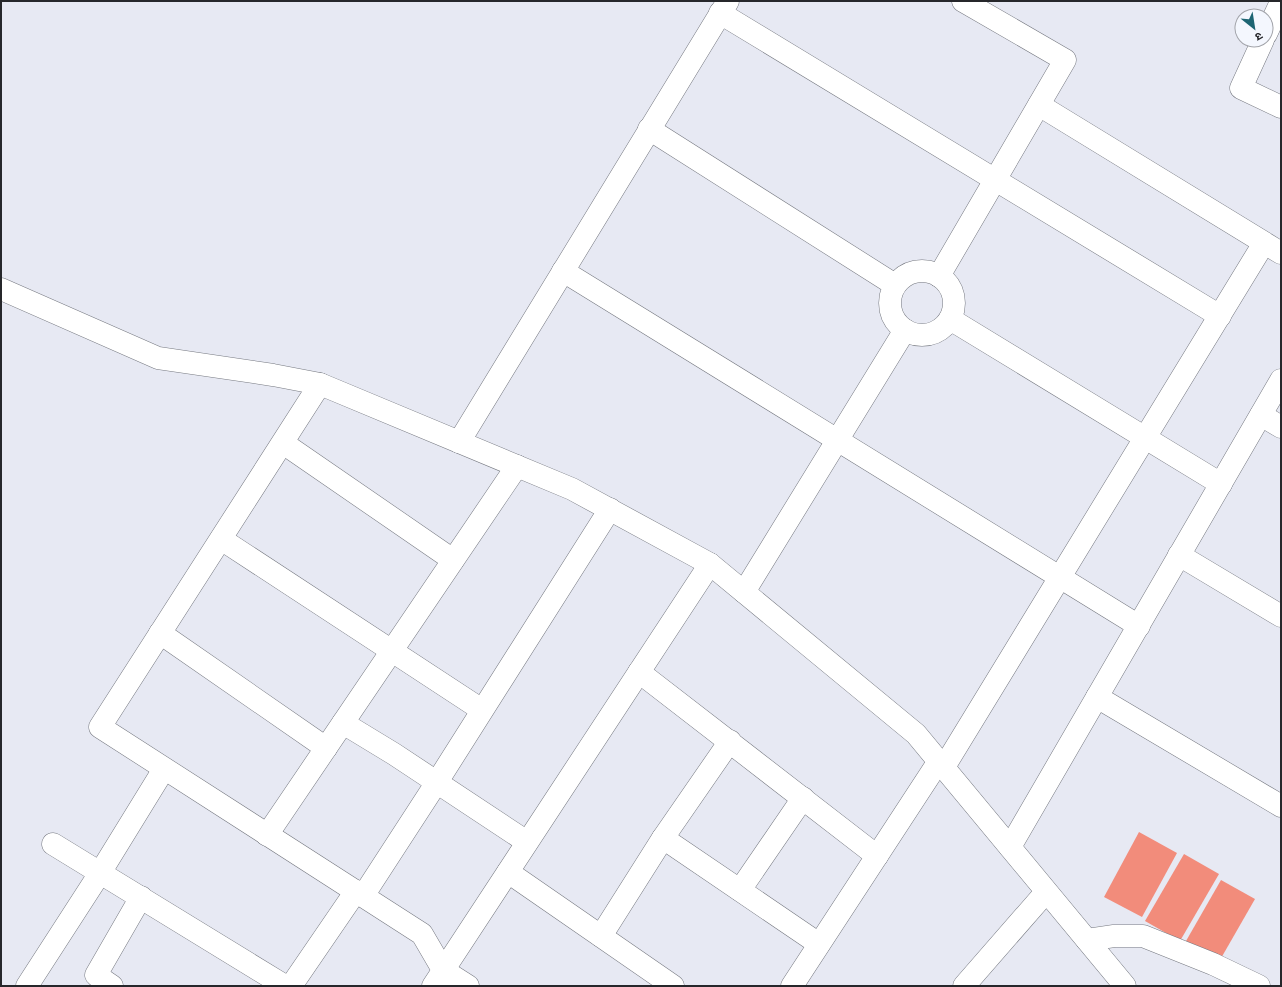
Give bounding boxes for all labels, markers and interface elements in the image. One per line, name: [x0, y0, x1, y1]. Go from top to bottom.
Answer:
north arrow: [1234, 8, 1274, 48]
text: उ: [1252, 29, 1265, 44]

